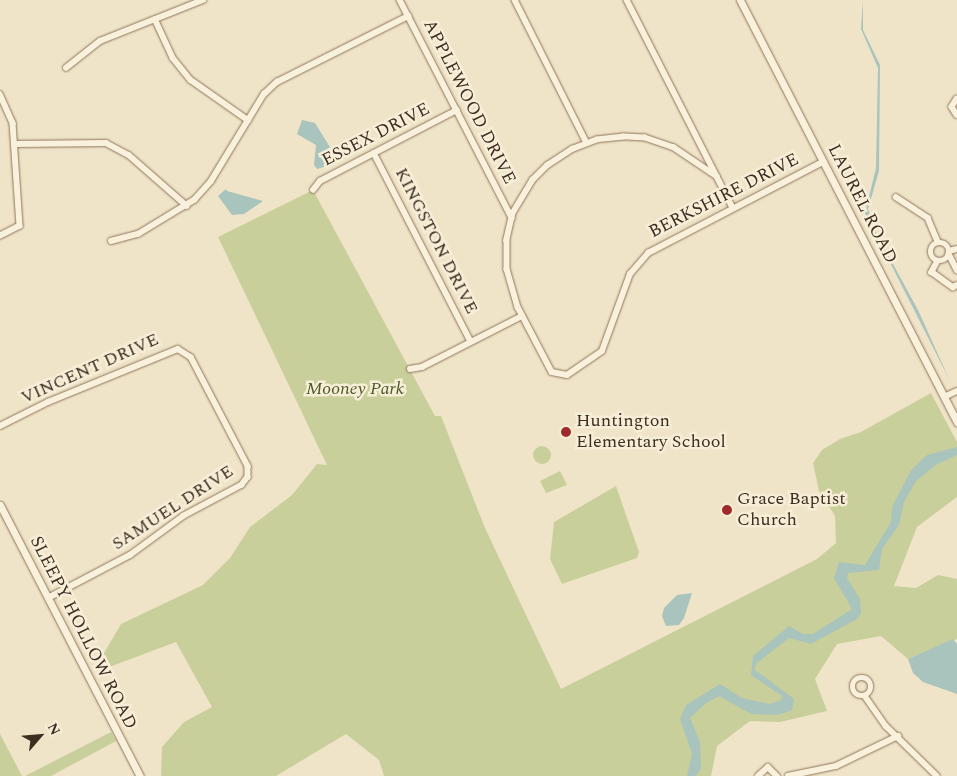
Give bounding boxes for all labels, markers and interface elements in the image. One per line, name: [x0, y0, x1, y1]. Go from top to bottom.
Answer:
street label: APPLEWOOD DRIVE: [418, 16, 520, 188]
street label: ESSEX DRIVE: [318, 99, 434, 171]
street label: LAUREL ROAD: [823, 141, 901, 267]
street label: BERKSHIRE DRIVE: [645, 149, 803, 243]
street label: KINGSTON DRIVE: [390, 164, 482, 318]
street label: VINCENT DRIVE: [18, 329, 162, 409]
park label: Mooney Park: [306, 378, 404, 400]
place label: Huntington Elementary School: [576, 411, 726, 454]
marker: Huntington Elementary School: [560, 426, 572, 438]
street label: SAMUEL DRIVE: [108, 461, 238, 555]
place label: Grace Baptist Church: [737, 489, 846, 532]
marker: Grace Baptist Church: [721, 504, 733, 516]
street label: SLEEPY HOLLOW ROAD: [25, 533, 141, 733]
north arrow: [15, 711, 65, 761]
text: N: [42, 719, 66, 739]

